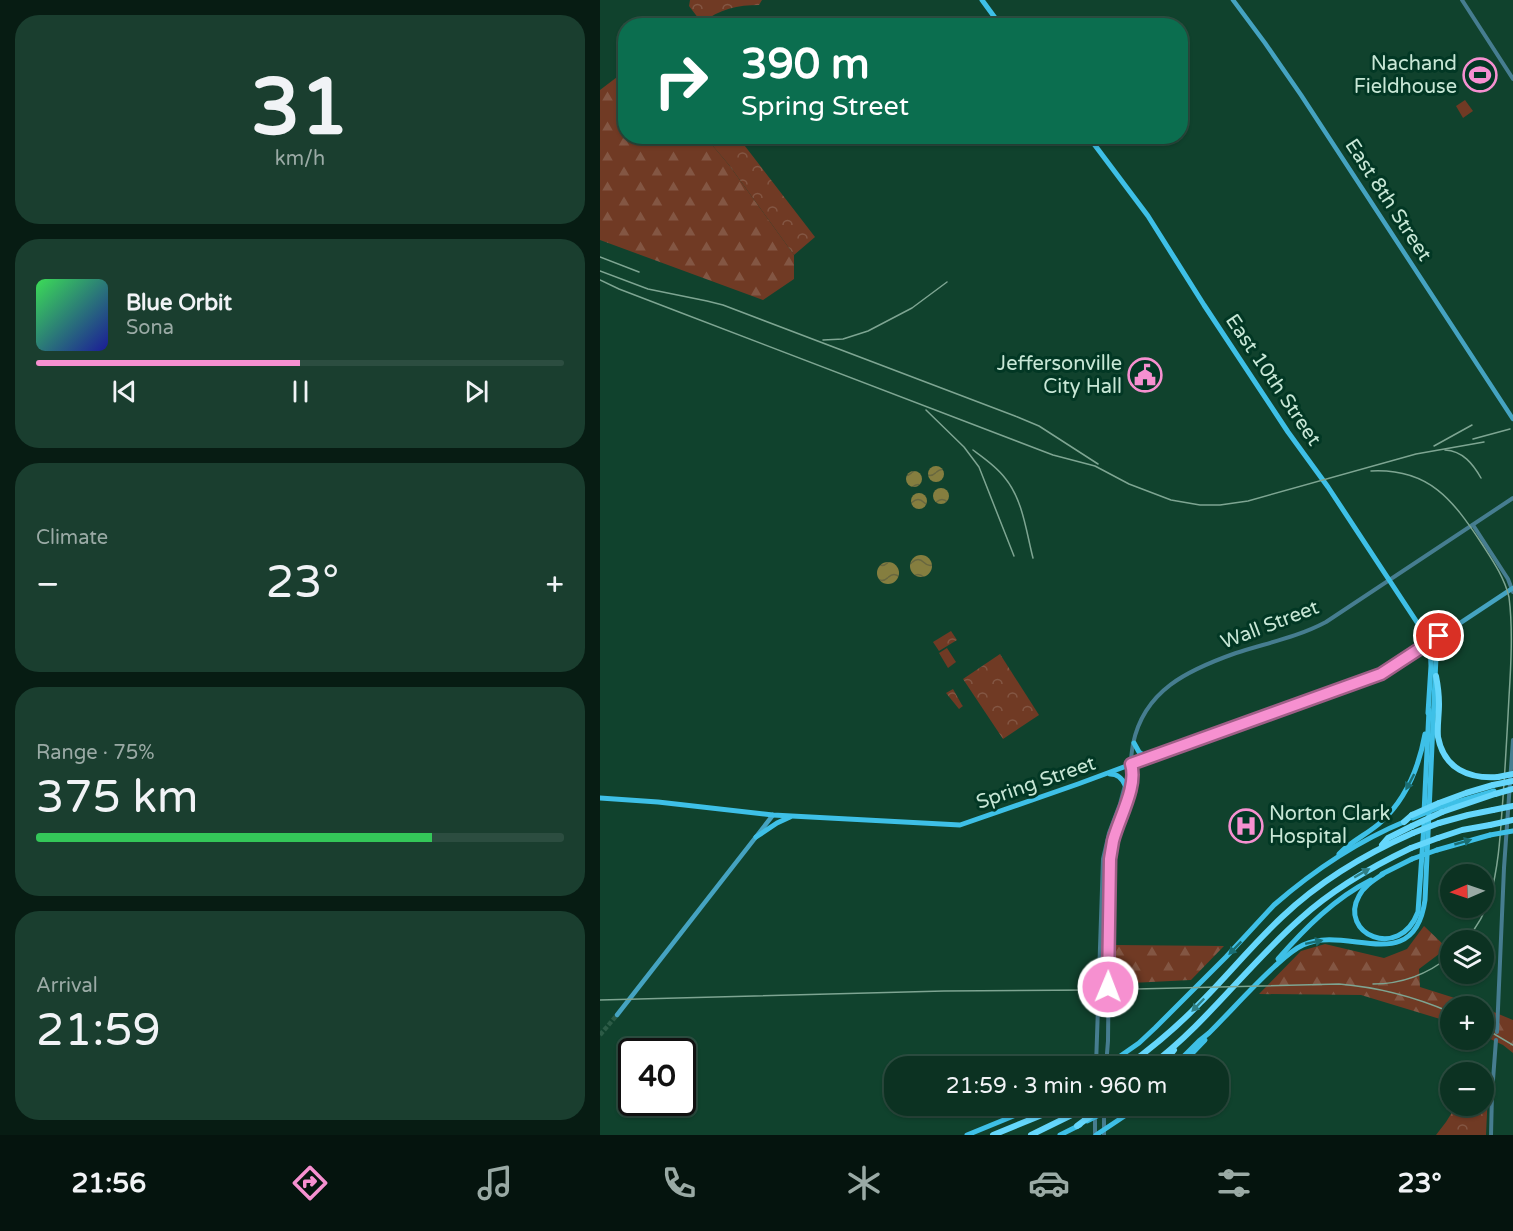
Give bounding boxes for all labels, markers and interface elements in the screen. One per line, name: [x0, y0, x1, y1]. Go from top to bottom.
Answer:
text: 390 m: [741, 39, 870, 90]
icon: right: [642, 42, 720, 120]
place label: Nachand Fieldhouse: [1354, 52, 1457, 99]
sports icon: Nachand Fieldhouse: [1462, 57, 1498, 93]
text: 31: [251, 61, 349, 155]
text: Spring Street: [741, 90, 909, 123]
street label: East 8th Street: [1340, 134, 1437, 266]
text: km/h: [275, 147, 325, 171]
text: Blue Orbit: [126, 290, 232, 316]
street label: East 10th Street: [1220, 310, 1326, 451]
text: Sona: [126, 316, 174, 340]
place label: Jeffersonville City Hall: [997, 352, 1122, 399]
public building icon: Jeffersonville City Hall: [1127, 357, 1163, 393]
icon: previous: [108, 375, 141, 408]
icon: pause: [284, 375, 317, 408]
icon: next: [460, 375, 493, 408]
text: Climate: [36, 526, 108, 550]
text: 23°: [266, 556, 339, 610]
text: −: [36, 565, 60, 604]
text: +: [545, 565, 564, 604]
street label: Wall Street: [1218, 595, 1323, 655]
pin: [1413, 610, 1464, 661]
icon: arrive: [1422, 619, 1455, 652]
text: Range · 75%: [36, 741, 155, 765]
street label: Spring Street: [973, 751, 1099, 815]
text: 375 km: [36, 771, 198, 825]
one-way arrow: [1405, 774, 1415, 791]
place label: Norton Clark Hospital: [1269, 802, 1390, 849]
hospital icon: Norton Clark Hospital: [1228, 808, 1264, 844]
one-way arrow: [1454, 837, 1472, 846]
north arrow: [1440, 864, 1494, 918]
map controls: [1440, 864, 1494, 1116]
one-way arrow: [1354, 868, 1370, 879]
button: layers: [1440, 930, 1494, 984]
one-way arrow: [1304, 937, 1323, 947]
one-way arrow: [1228, 940, 1242, 955]
position arrow: [1076, 955, 1140, 1019]
text: Arrival: [36, 974, 98, 998]
button: +: [1440, 996, 1494, 1050]
one-way arrow: [1191, 997, 1205, 1012]
text: 21:59: [36, 1004, 161, 1058]
speed limit sign: 40: [618, 1038, 696, 1116]
button: −: [1440, 1062, 1494, 1116]
text: 21:59 · 3 min · 960 m: [946, 1073, 1167, 1099]
icon: directions: [289, 1162, 331, 1204]
icon: music: [474, 1162, 516, 1204]
icon: phone: [658, 1162, 700, 1204]
icon: climate: [843, 1162, 885, 1204]
icon: car: [1028, 1162, 1070, 1204]
icon: filters: [1213, 1162, 1255, 1204]
text: 21:56: [71, 1167, 146, 1200]
text: 23°: [1397, 1167, 1442, 1200]

